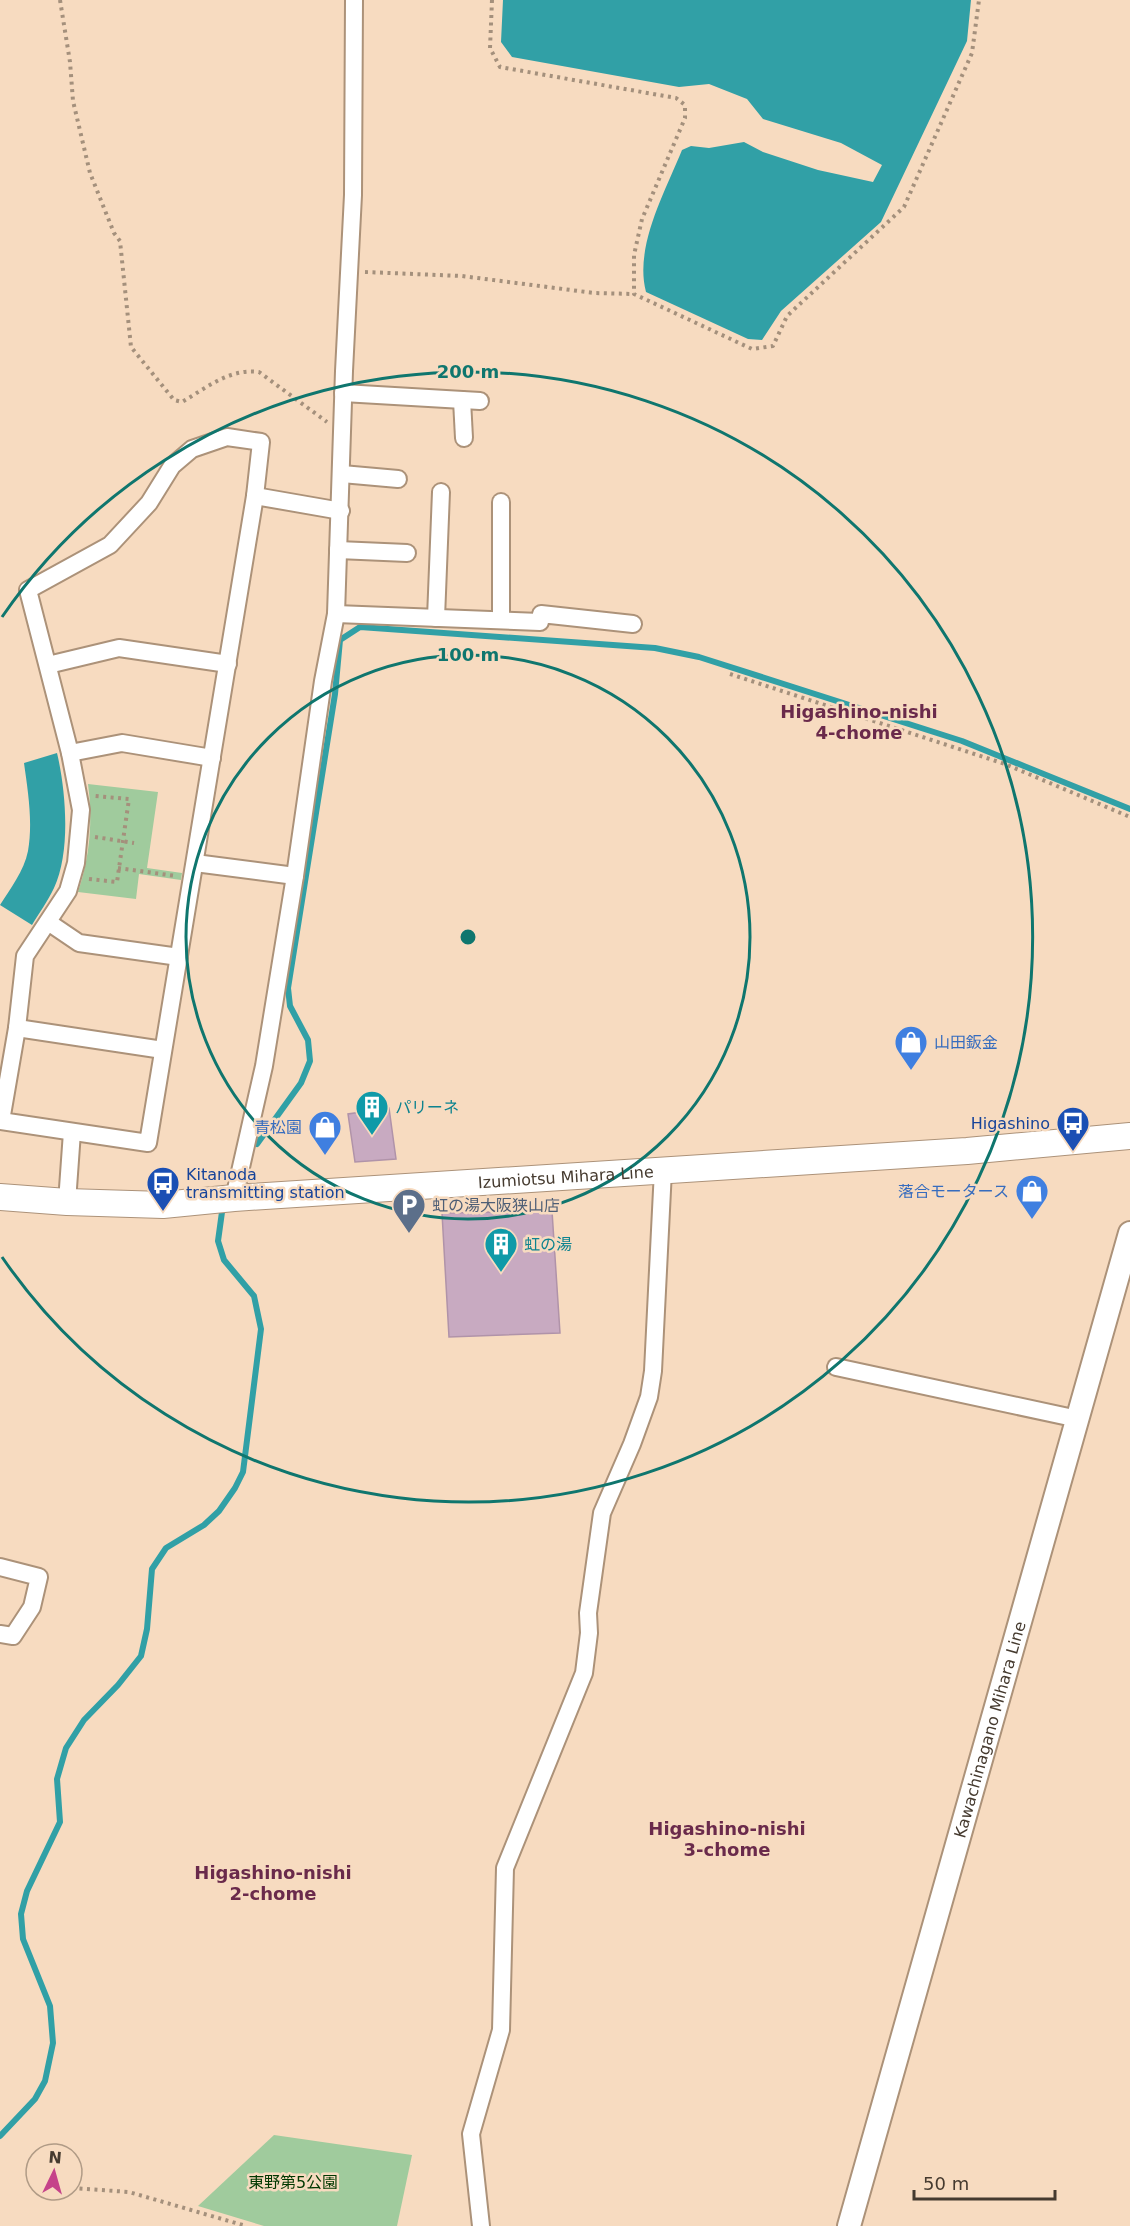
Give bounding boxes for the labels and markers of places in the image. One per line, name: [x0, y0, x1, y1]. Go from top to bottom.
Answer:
centre of rings: [458, 927, 478, 947]
shop icon: 山田鈑金: [893, 1024, 929, 1071]
place label: 山田鈑金: [934, 1033, 998, 1052]
building icon: パリーネ: [354, 1089, 390, 1136]
place label: パリーネ: [395, 1098, 459, 1117]
bus stop icon: Higashino: [1055, 1105, 1091, 1152]
shop icon: 青松園: [307, 1109, 343, 1156]
place label: Higashino: [971, 1114, 1050, 1133]
place label: 青松園: [254, 1118, 302, 1137]
bus stop icon: Kitanoda transmitting station: [145, 1165, 181, 1212]
place label: Kitanoda transmitting station: [186, 1165, 345, 1202]
shop icon: 落合モータース: [1014, 1173, 1050, 1220]
place label: 落合モータース: [898, 1182, 1009, 1201]
parking icon: 虹の湯大阪狭山店: [391, 1187, 427, 1234]
place label: 虹の湯大阪狭山店: [432, 1196, 560, 1215]
building icon: 虹の湯: [483, 1226, 519, 1273]
place label: 虹の湯: [524, 1235, 572, 1254]

